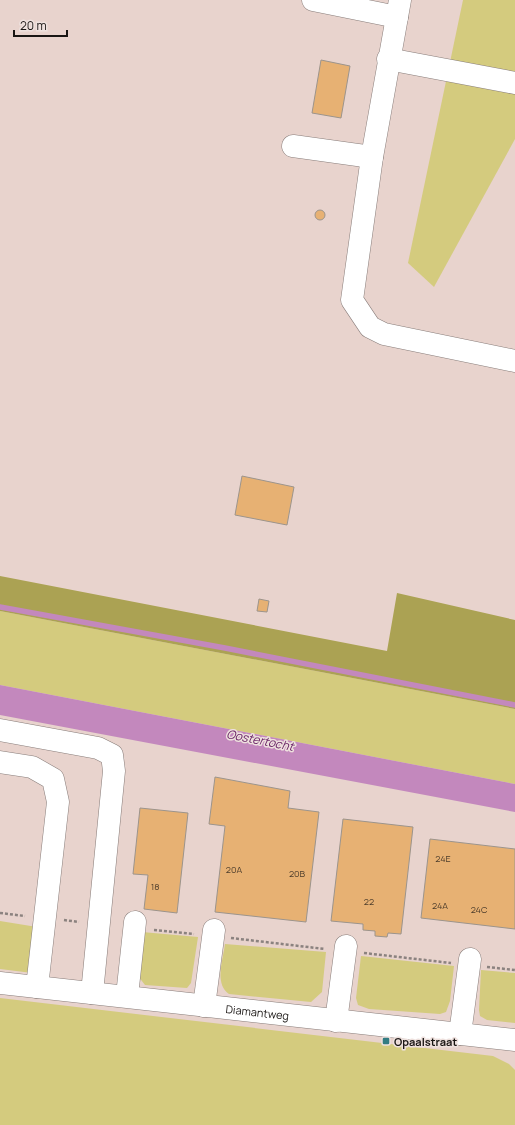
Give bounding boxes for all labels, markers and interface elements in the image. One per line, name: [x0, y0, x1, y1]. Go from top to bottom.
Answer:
scale bar: [14, 12, 67, 38]
text: 20 m: [20, 17, 47, 34]
water label: Oostertocht: [225, 725, 296, 755]
house number: 24E: [435, 852, 451, 865]
house number: 20A: [226, 863, 242, 876]
house number: 20B: [289, 867, 306, 880]
house number: 18: [151, 880, 159, 893]
house number: 22: [364, 895, 374, 908]
house number: 24A: [432, 899, 448, 912]
house number: 24C: [471, 903, 488, 916]
street label: Diamantweg: [225, 1001, 290, 1022]
place label: Opaalstraat: [394, 1034, 457, 1049]
marker: Opaalstraat: [381, 1036, 391, 1046]

